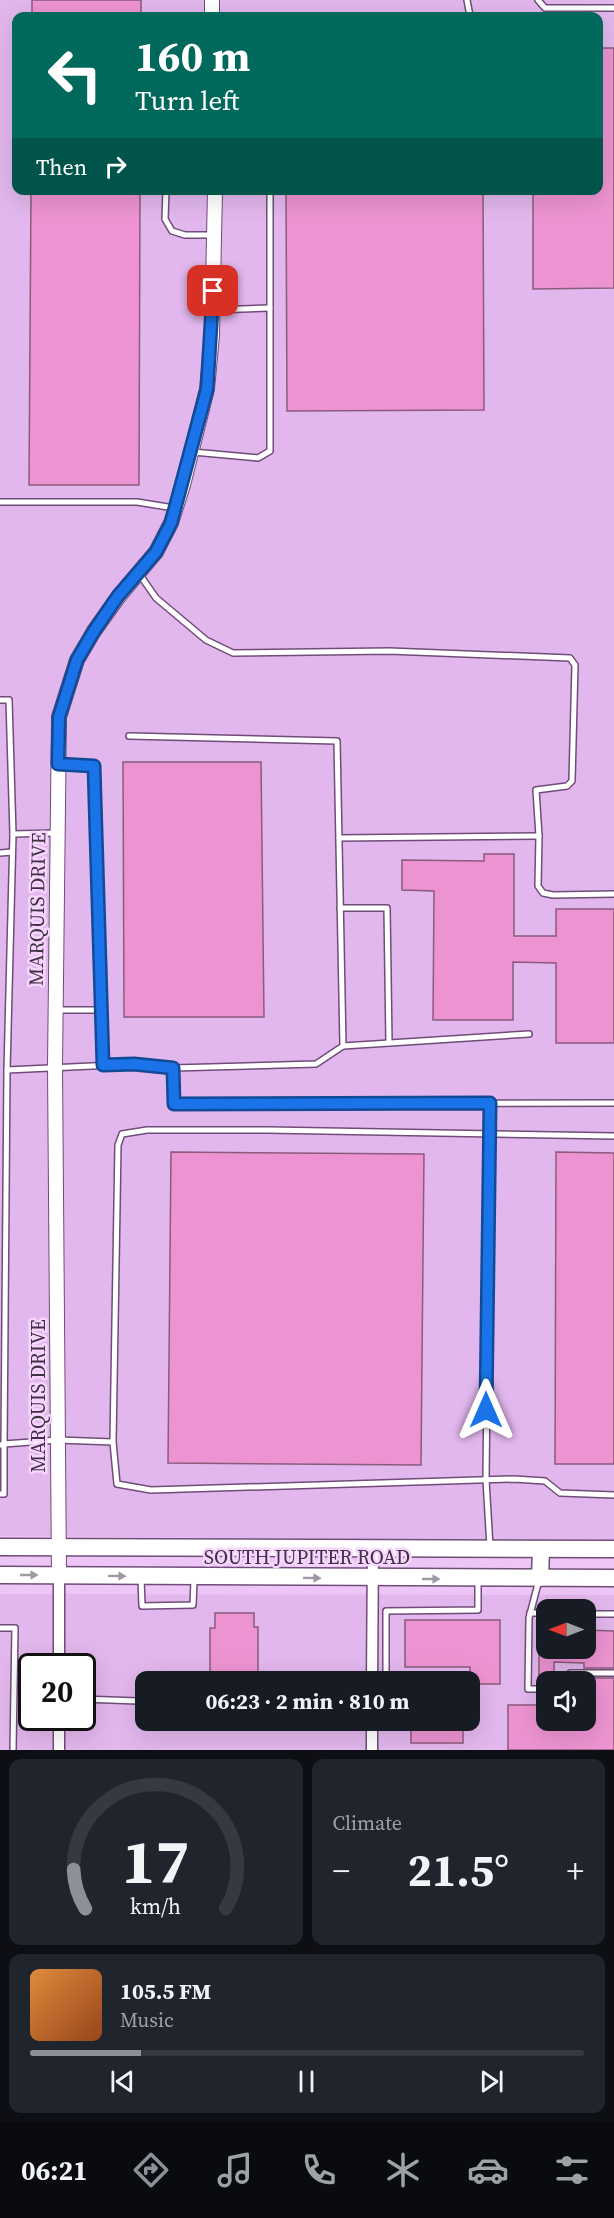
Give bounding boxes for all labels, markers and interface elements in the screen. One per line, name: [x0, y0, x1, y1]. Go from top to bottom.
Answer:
text: 160 m: [135, 27, 250, 85]
icon: left: [36, 36, 114, 114]
text: Turn left: [135, 82, 239, 119]
icon: right: [99, 150, 132, 183]
text: Then: [36, 152, 87, 182]
pin: [187, 265, 238, 316]
icon: arrive: [196, 274, 229, 307]
street label: MARQUIS DRIVE: [22, 832, 52, 986]
street label: MARQUIS DRIVE: [24, 1319, 52, 1473]
position arrow: [454, 1378, 518, 1442]
street label: SOUTH JUPITER ROAD: [204, 1543, 410, 1571]
one-way arrow: [20, 1570, 39, 1580]
one-way arrow: [108, 1571, 127, 1581]
one-way arrow: [303, 1573, 322, 1583]
one-way arrow: [422, 1574, 441, 1584]
north arrow: [536, 1599, 596, 1659]
map controls: [536, 1599, 596, 1731]
speed limit sign: 20: [18, 1653, 96, 1731]
button: sound: [536, 1671, 596, 1731]
text: 06:23 · 2 min · 810 m: [206, 1686, 409, 1716]
text: Climate: [333, 1809, 402, 1837]
text: 17: [122, 1818, 190, 1904]
text: 21.5°: [408, 1839, 509, 1901]
text: −: [333, 1848, 350, 1893]
text: +: [567, 1848, 584, 1893]
text: km/h: [130, 1892, 181, 1921]
text: 105.5 FM: [120, 1976, 211, 2006]
text: Music: [120, 2006, 174, 2034]
icon: previous: [106, 2065, 139, 2098]
icon: pause: [290, 2065, 323, 2098]
icon: next: [475, 2065, 508, 2098]
icon: directions: [130, 2149, 172, 2191]
icon: music: [214, 2149, 256, 2191]
icon: phone: [298, 2149, 340, 2191]
icon: climate: [382, 2149, 424, 2191]
icon: car: [467, 2149, 509, 2191]
icon: filters: [551, 2149, 593, 2191]
text: 06:21: [21, 2152, 88, 2189]

